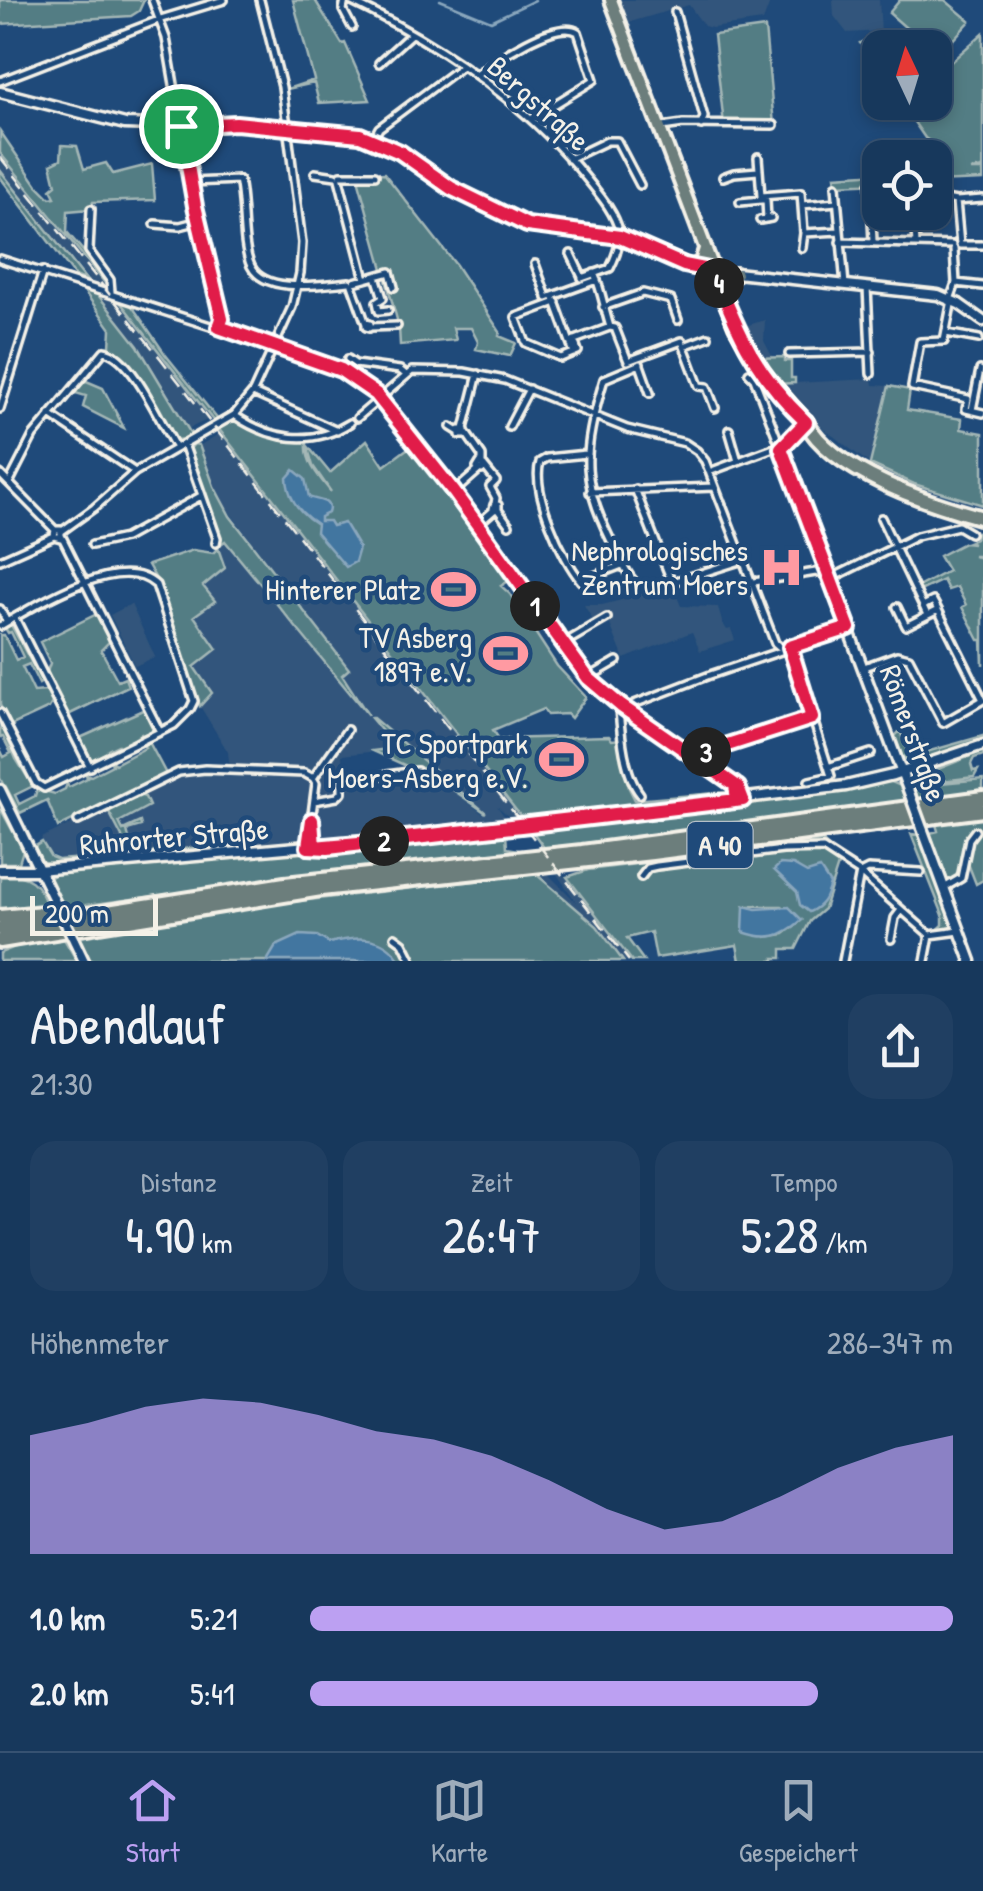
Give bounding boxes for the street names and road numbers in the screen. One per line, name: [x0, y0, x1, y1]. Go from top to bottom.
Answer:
street label: Bergstraße: [479, 46, 599, 160]
street label: Römerstraße: [871, 659, 957, 807]
street label: Ruhrorter Straße: [78, 808, 270, 864]
road number: A 40: [688, 822, 752, 868]

